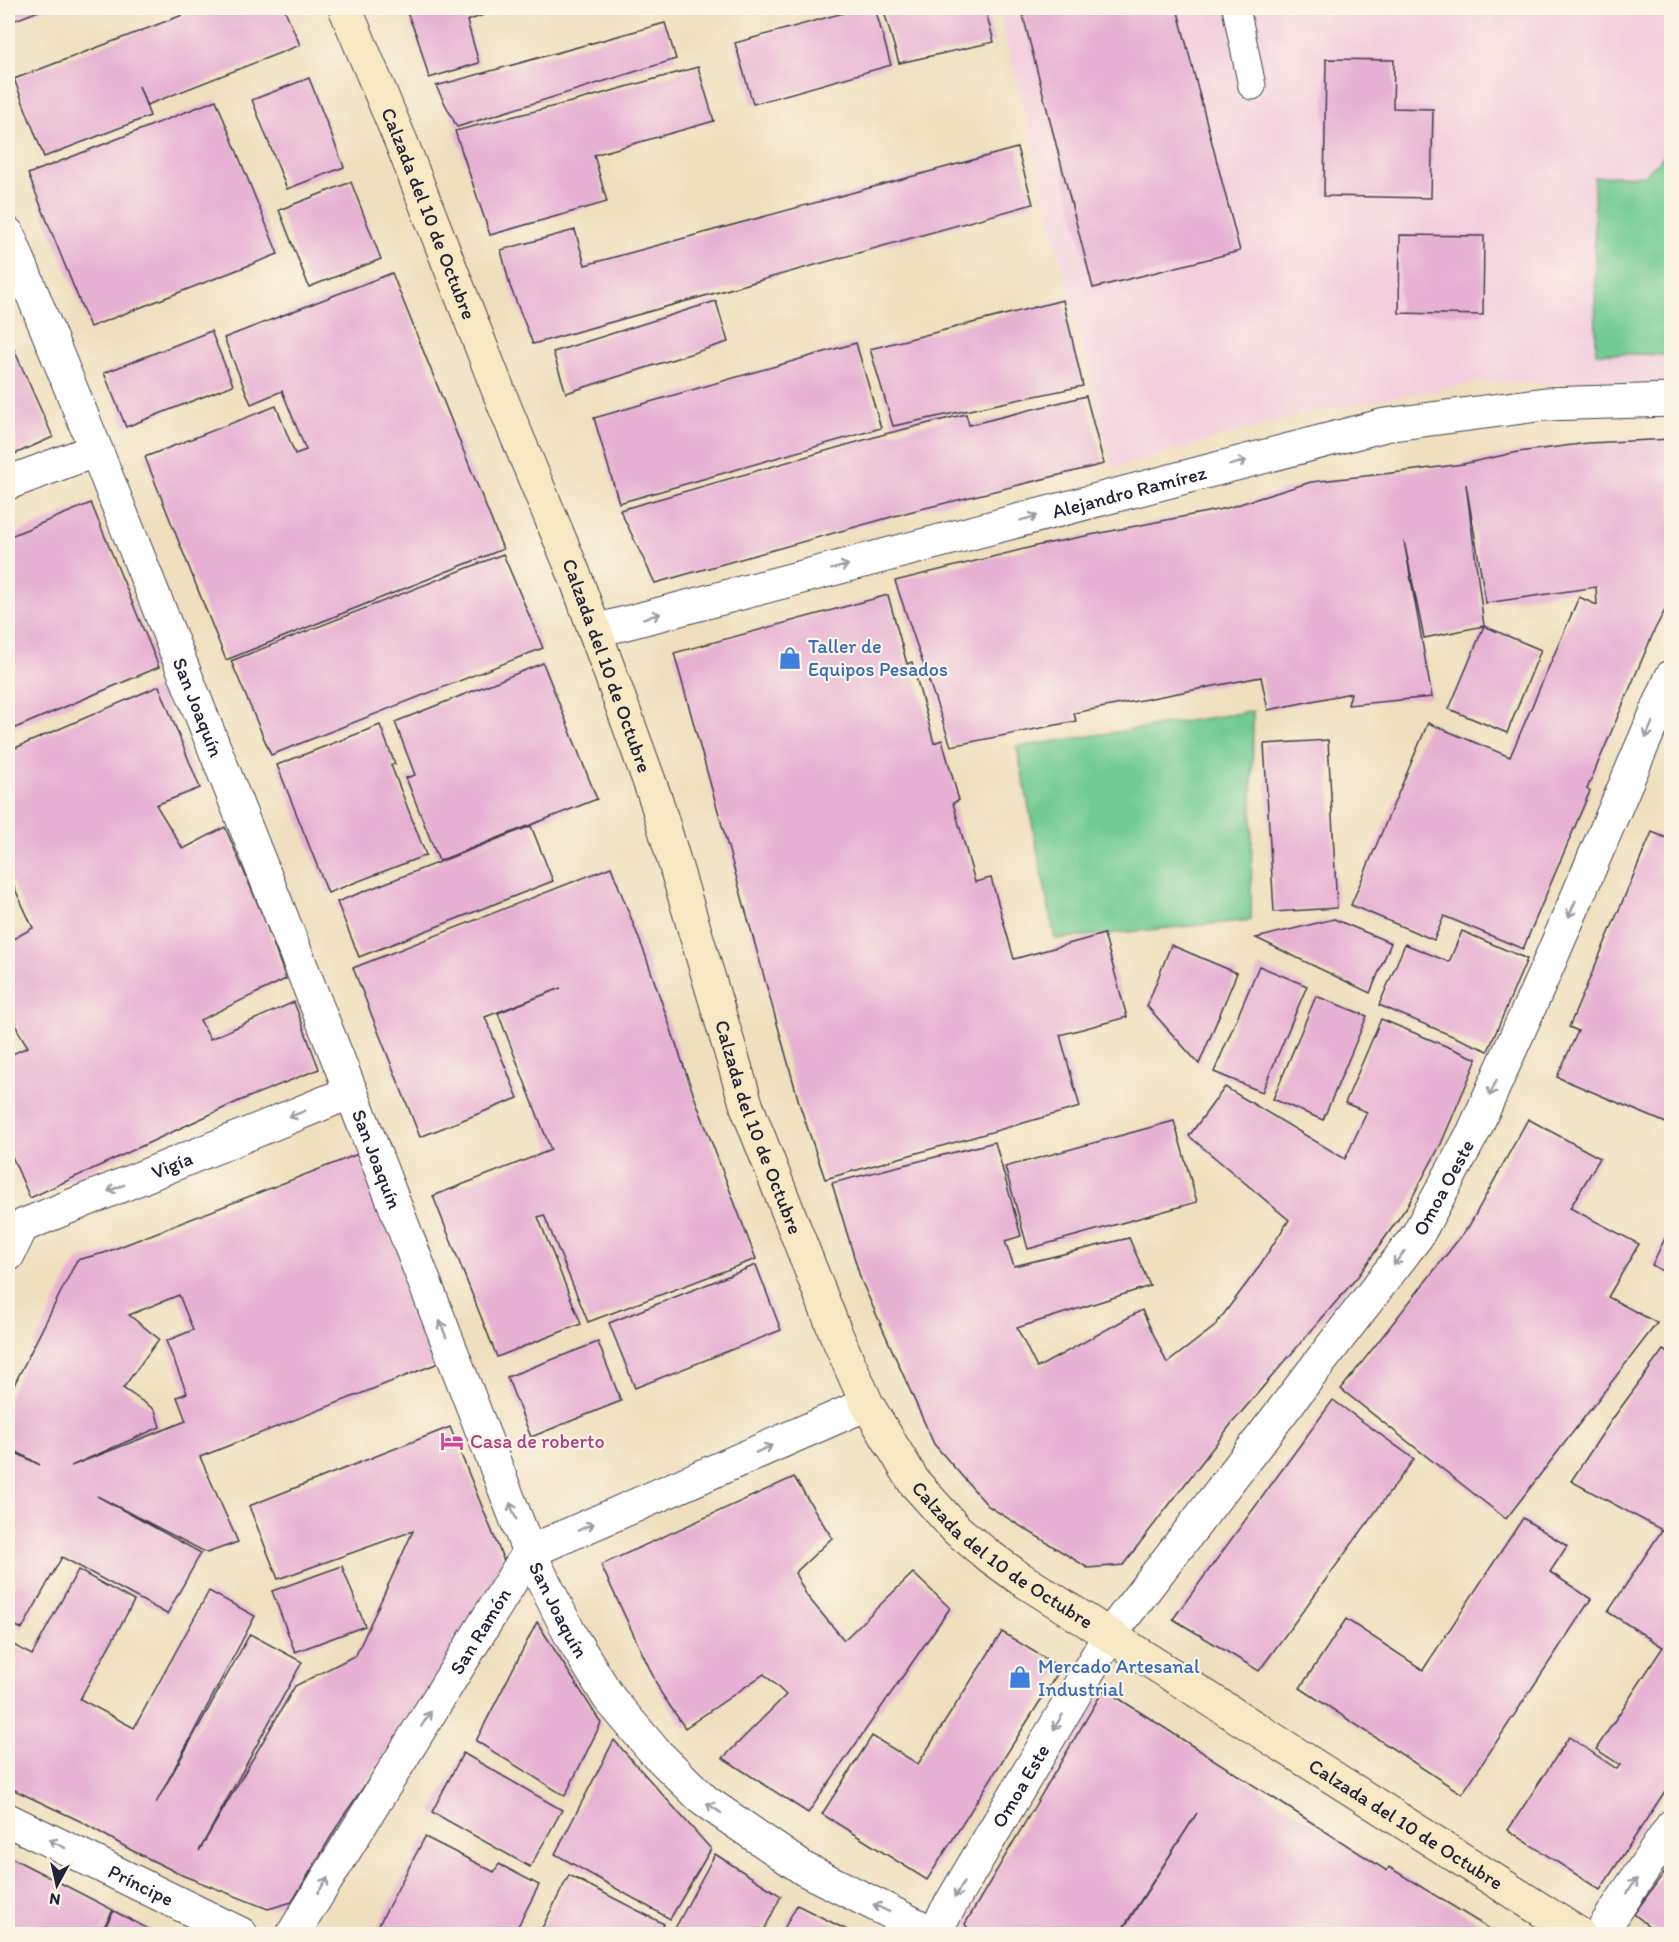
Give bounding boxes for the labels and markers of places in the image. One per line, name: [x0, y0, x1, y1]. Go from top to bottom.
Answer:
place label: Taller de Equipos Pesados: [808, 634, 948, 681]
shop icon: Taller de Equipos Pesados: [777, 645, 803, 671]
hotel icon: Casa de roberto: [439, 1428, 465, 1454]
place label: Casa de roberto: [470, 1429, 605, 1453]
place label: Mercado Artesanal Industrial: [1038, 1654, 1200, 1701]
shop icon: Mercado Artesanal Industrial: [1007, 1664, 1033, 1690]

